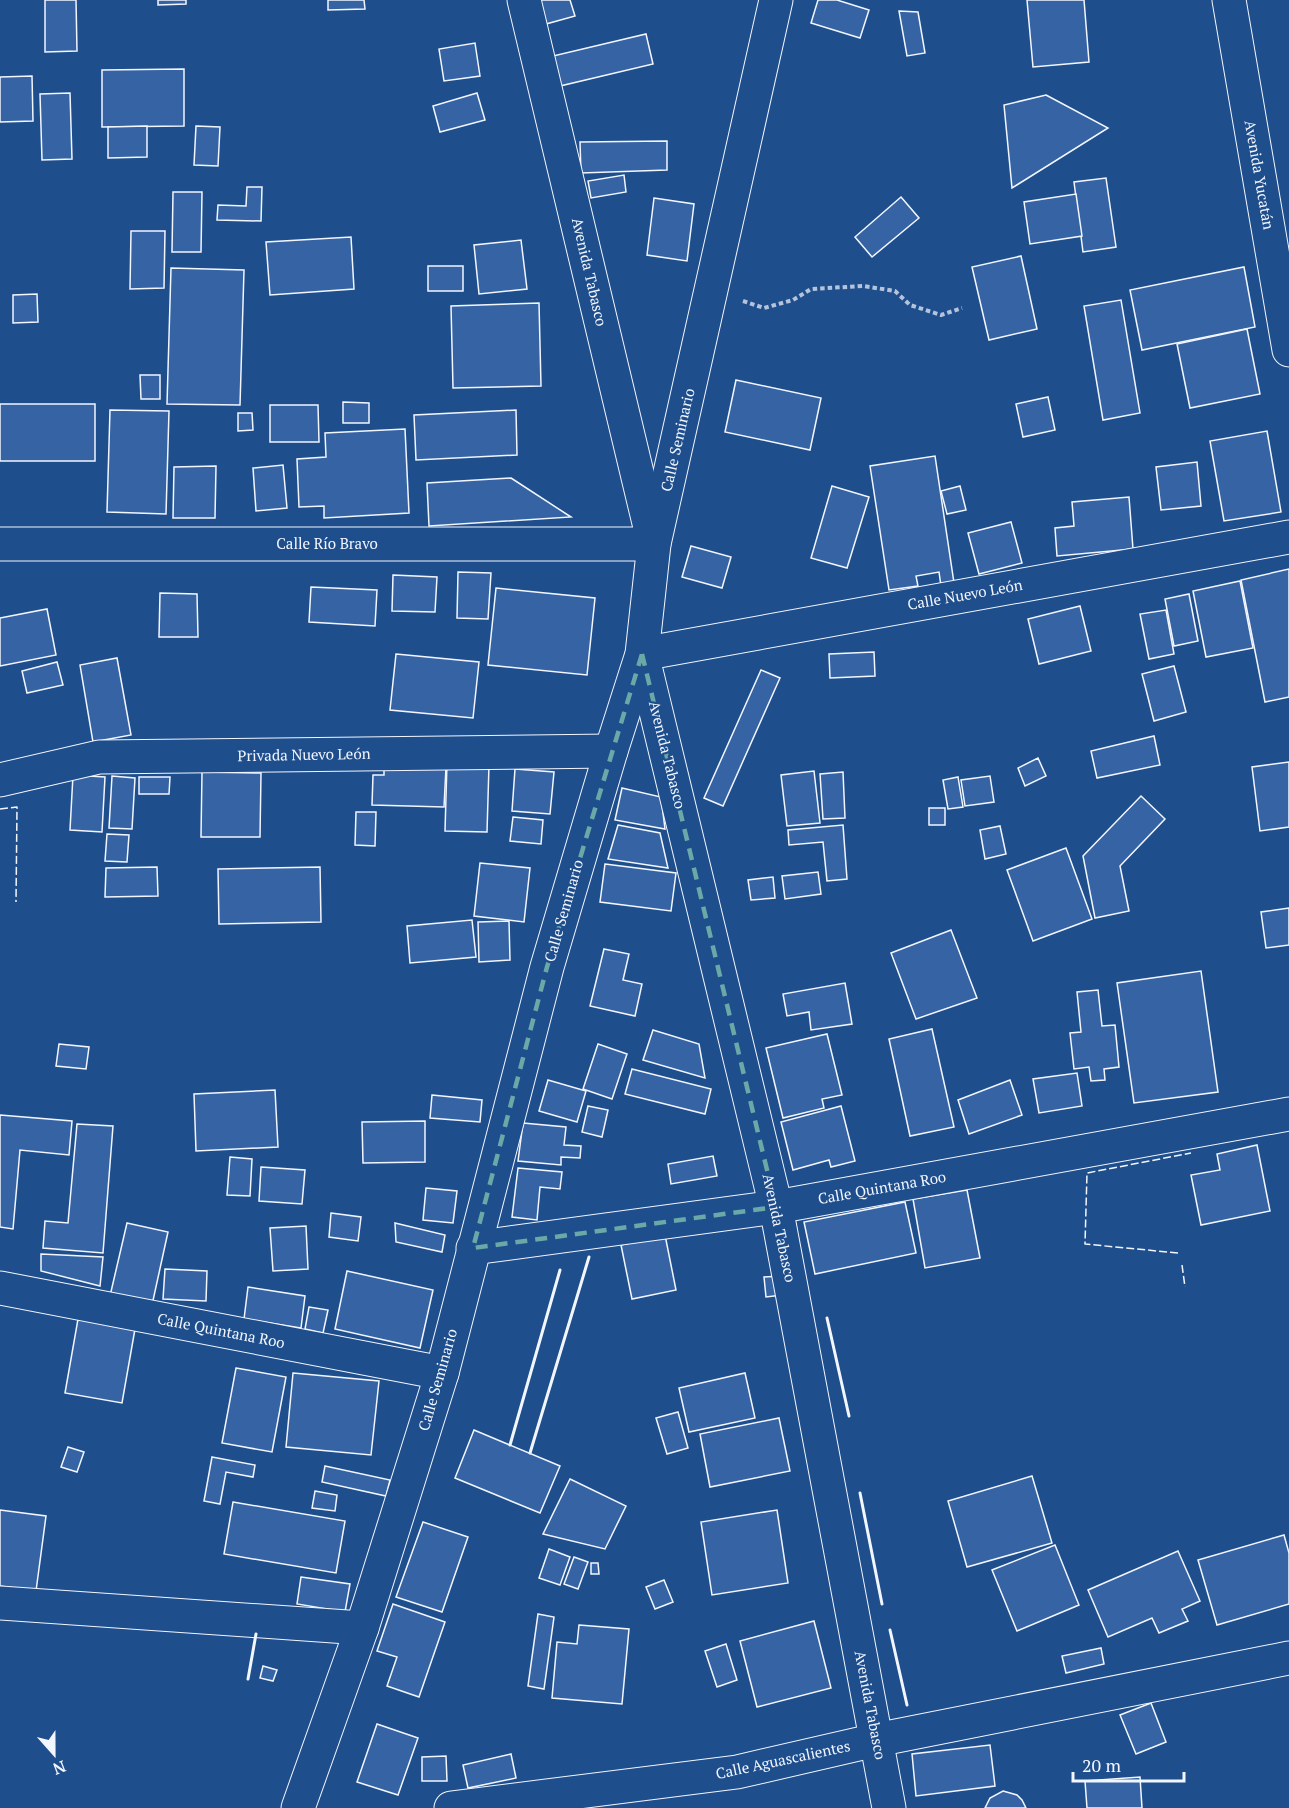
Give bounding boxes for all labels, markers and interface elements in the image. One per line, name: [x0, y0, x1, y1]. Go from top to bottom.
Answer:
street label: Avenida Yucatán: [1241, 119, 1279, 231]
street label: Avenida Tabasco: [568, 216, 612, 328]
street label: Calle Seminario: [655, 386, 699, 493]
street label: Calle Río Bravo: [276, 533, 378, 553]
street label: Calle Nuevo León: [906, 574, 1024, 614]
street label: Avenida Tabasco: [645, 699, 691, 811]
street label: Privada Nuevo León: [237, 743, 371, 765]
street label: Calle Seminario: [539, 857, 587, 964]
street label: Calle Quintana Roo: [816, 1166, 947, 1208]
street label: Avenida Tabasco: [759, 1172, 801, 1284]
street label: Calle Quintana Roo: [156, 1308, 287, 1352]
street label: Calle Seminario: [413, 1326, 461, 1433]
street label: Avenida Tabasco: [851, 1649, 891, 1761]
north arrow: [24, 1724, 84, 1784]
street label: Calle Aguascalientes: [714, 1735, 852, 1783]
scale bar: [1073, 1745, 1184, 1783]
text: 20 m: [1082, 1753, 1122, 1777]
text: N: [50, 1756, 69, 1780]

